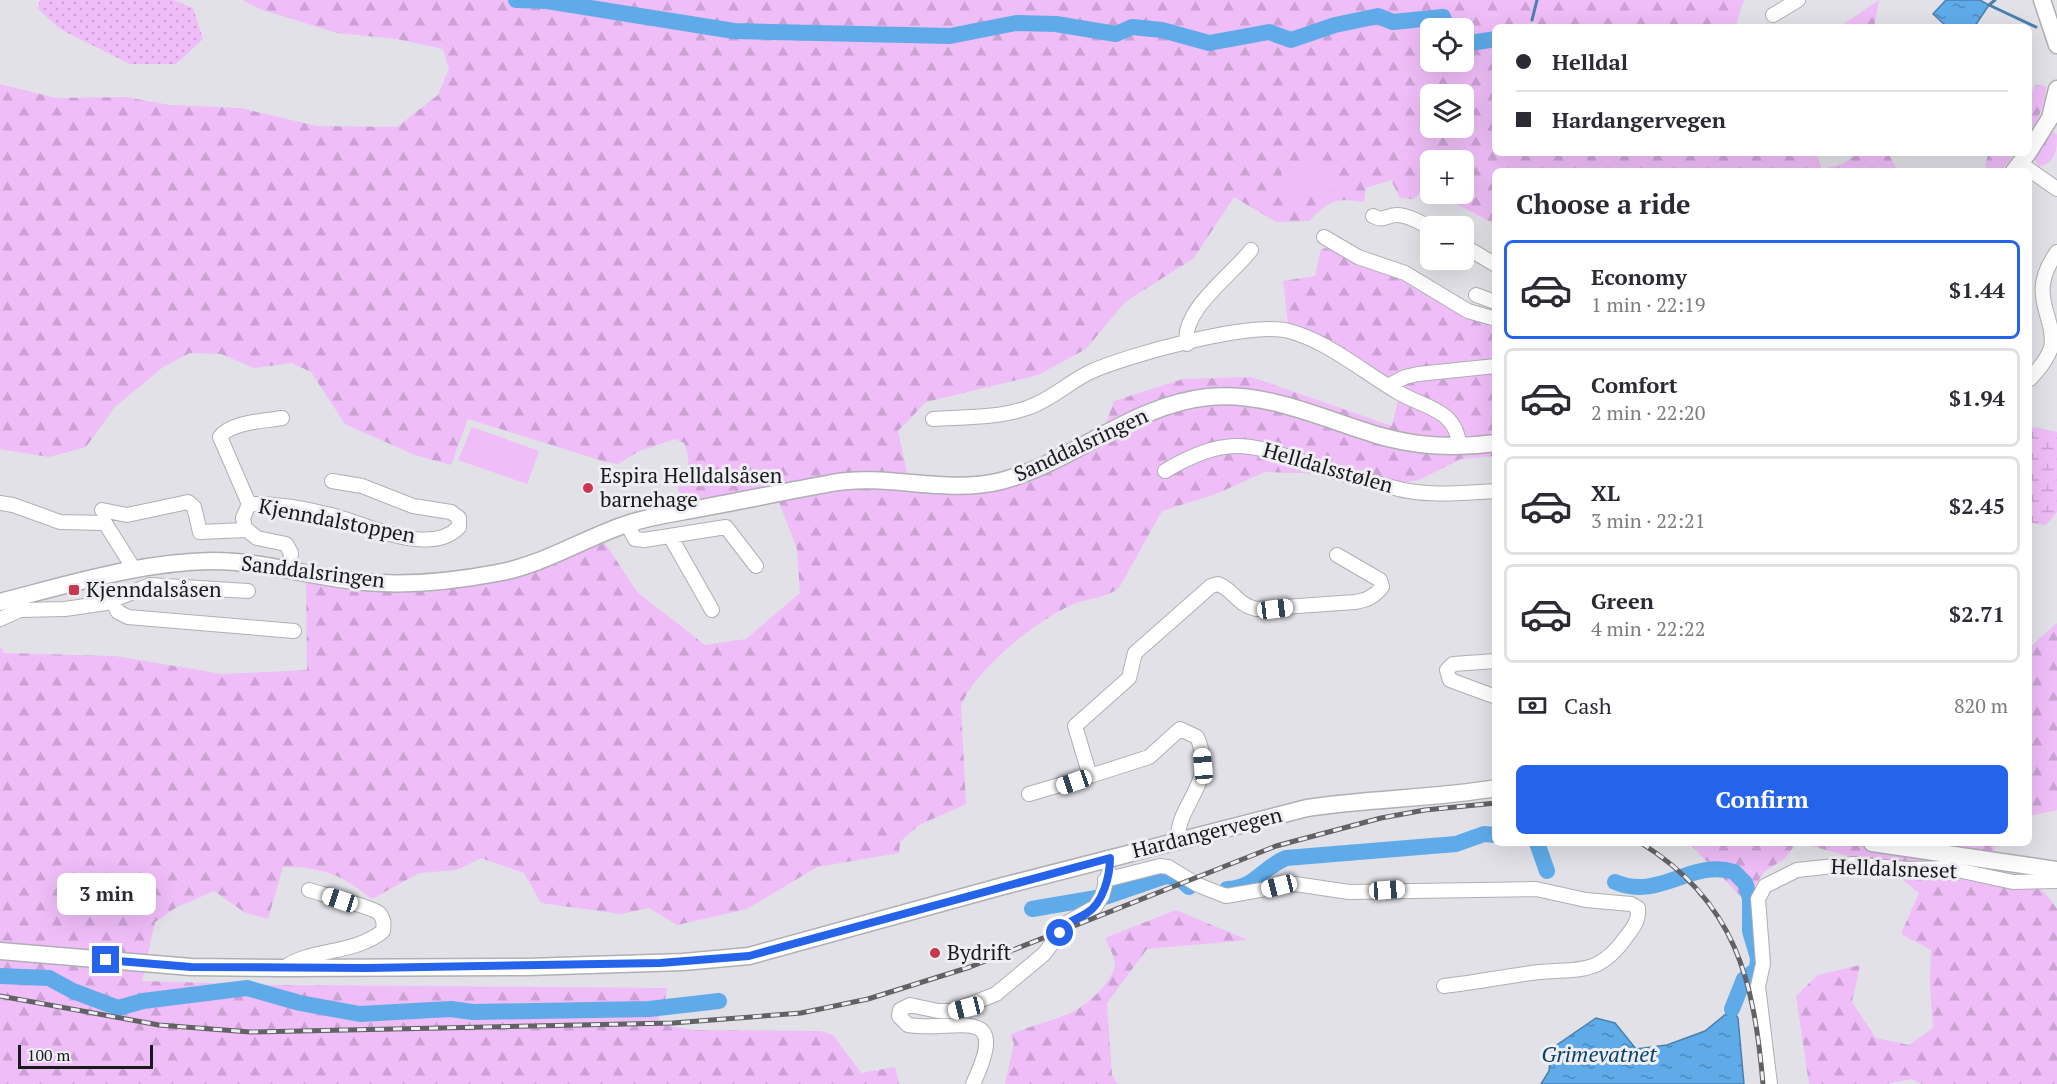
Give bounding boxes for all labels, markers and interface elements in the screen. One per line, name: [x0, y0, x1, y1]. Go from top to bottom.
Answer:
map controls: [1420, 18, 1474, 270]
button: locate: [1420, 18, 1474, 72]
text: Helldal: [1552, 47, 1628, 76]
button: layers: [1420, 84, 1474, 138]
text: Hardangervegen: [1552, 105, 1726, 134]
button: +: [1420, 150, 1474, 204]
text: Choose a ride: [1516, 186, 1691, 222]
button: −: [1420, 216, 1474, 270]
text: Economy: [1591, 262, 1687, 291]
icon: car: [1519, 263, 1573, 317]
text: $1.44: [1949, 275, 2005, 304]
text: 1 min · 22:19: [1591, 291, 1705, 318]
text: Comfort: [1591, 370, 1677, 399]
icon: car: [1519, 371, 1573, 425]
text: $1.94: [1949, 383, 2005, 412]
text: 2 min · 22:20: [1591, 399, 1705, 426]
street label: Sanddalsringen: [1009, 401, 1152, 487]
street label: Helldalsstølen: [1260, 435, 1397, 499]
place label: Espira Helldalsåsen barnehage: [600, 461, 783, 513]
text: XL: [1591, 478, 1620, 507]
icon: car: [1519, 479, 1573, 533]
marker: Espira Helldalsåsen barnehage: [581, 481, 595, 495]
street label: Kjenndalstoppen: [256, 491, 418, 549]
text: $2.45: [1949, 491, 2005, 520]
text: 3 min · 22:21: [1591, 507, 1705, 534]
street label: Sanddalsringen: [240, 548, 387, 594]
place label: Kjenndalsåsen: [86, 575, 222, 603]
marker: Kjenndalsåsen: [67, 583, 81, 597]
text: Green: [1591, 586, 1654, 615]
icon: car: [1519, 587, 1573, 641]
car: [1256, 598, 1294, 620]
text: $2.71: [1949, 599, 2005, 628]
text: 4 min · 22:22: [1591, 615, 1705, 642]
icon: cash: [1516, 689, 1549, 722]
text: Cash: [1564, 691, 1612, 720]
text: 820 m: [1954, 692, 2008, 719]
car: [1192, 747, 1214, 785]
button: Confirm: [1516, 765, 2008, 834]
car: [1054, 768, 1094, 796]
street label: Hardangervegen: [1129, 800, 1285, 864]
street label: Helldalsneset: [1830, 852, 1958, 884]
callout: 3 min: [57, 873, 156, 915]
car: [1259, 873, 1299, 899]
text: 3 min: [79, 880, 134, 907]
car: [1368, 880, 1406, 900]
car: [320, 886, 360, 914]
route start: [1046, 919, 1073, 946]
place label: Bydrift: [947, 938, 1012, 966]
route end: [92, 946, 119, 973]
marker: Bydrift: [928, 946, 942, 960]
car: [946, 995, 986, 1021]
water label: Grimevatnet: [1541, 1039, 1657, 1068]
scale bar: [18, 1042, 153, 1070]
text: 100 m: [27, 1044, 70, 1066]

